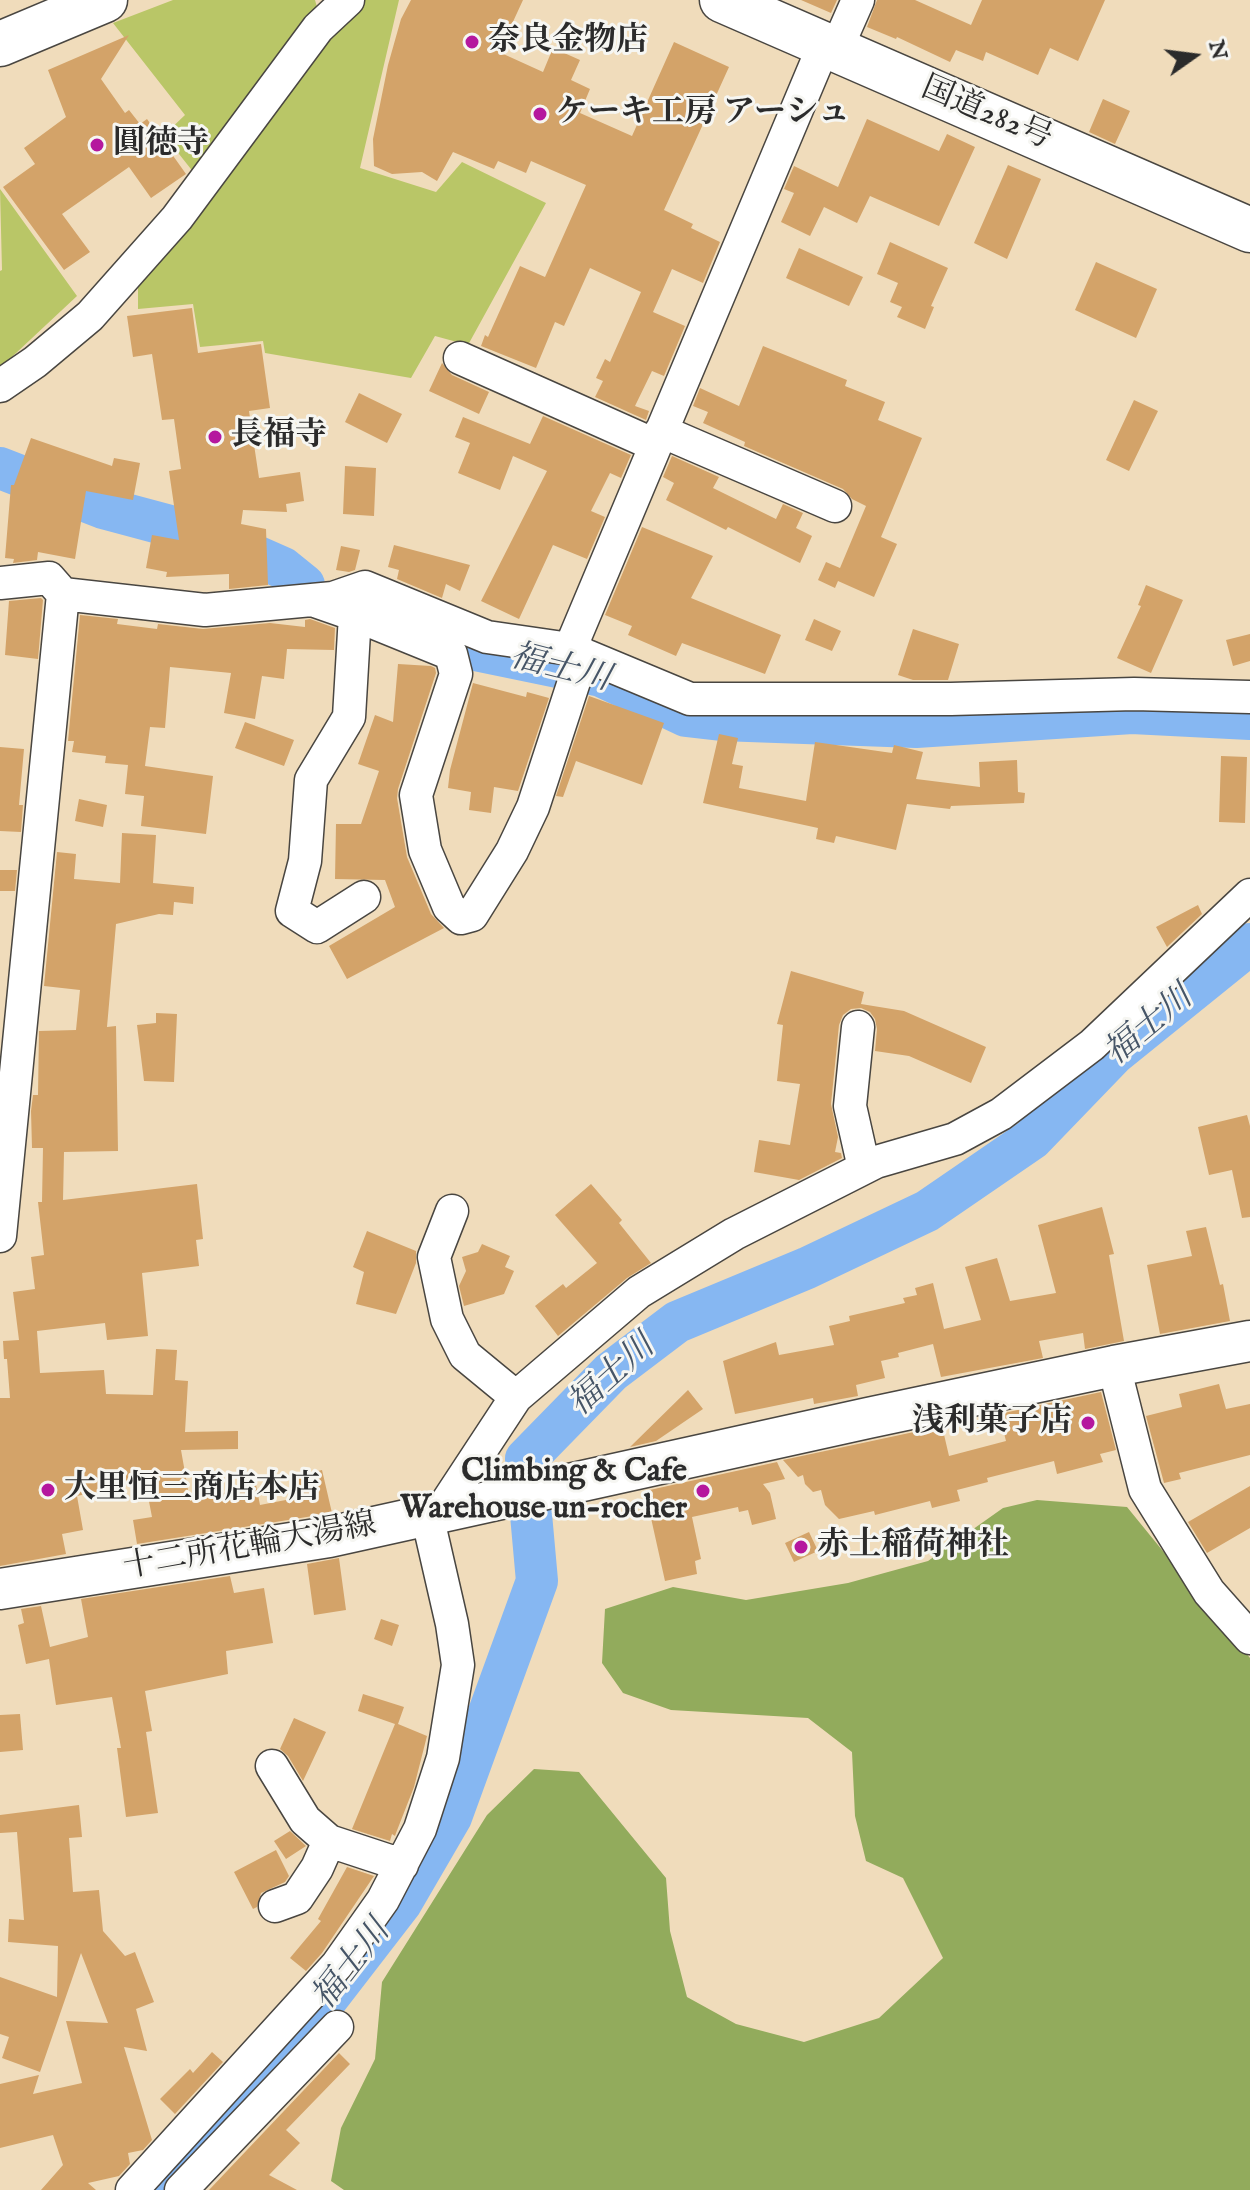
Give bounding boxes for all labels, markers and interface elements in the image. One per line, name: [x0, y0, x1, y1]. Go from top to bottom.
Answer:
north arrow: [1154, 16, 1234, 96]
place label: 奈良金物店: [488, 23, 648, 61]
marker: 奈良金物店: [463, 33, 481, 51]
text: N: [1201, 38, 1233, 63]
street label: 国道282号: [915, 70, 1057, 160]
place label: ケーキ工房 アーシュ: [556, 95, 850, 133]
marker: ケーキ工房 アーシュ: [531, 105, 549, 123]
place label: 圓徳寺: [113, 126, 209, 164]
marker: 圓徳寺: [88, 136, 106, 154]
place label: 長福寺: [231, 418, 327, 456]
marker: 長福寺: [206, 428, 224, 446]
water label: 福士川: [506, 638, 614, 702]
water label: 福士川: [1098, 979, 1202, 1075]
water label: 福士川: [561, 1328, 665, 1426]
place label: 浅利菓子店: [912, 1404, 1072, 1442]
marker: 浅利菓子店: [1079, 1414, 1097, 1432]
place label: Climbing & Cafe Warehouse un-rocher: [400, 1454, 687, 1529]
place label: 大里恒三商店本店: [64, 1471, 320, 1509]
marker: 大里恒三商店本店: [39, 1481, 57, 1499]
marker: Climbing & Cafe Warehouse un-rocher: [694, 1482, 712, 1500]
street label: 十二所花輪大湯線: [121, 1507, 379, 1589]
place label: 赤土稲荷神社: [817, 1528, 1009, 1566]
marker: 赤土稲荷神社: [792, 1538, 810, 1556]
water label: 福士川: [306, 1913, 400, 2019]

